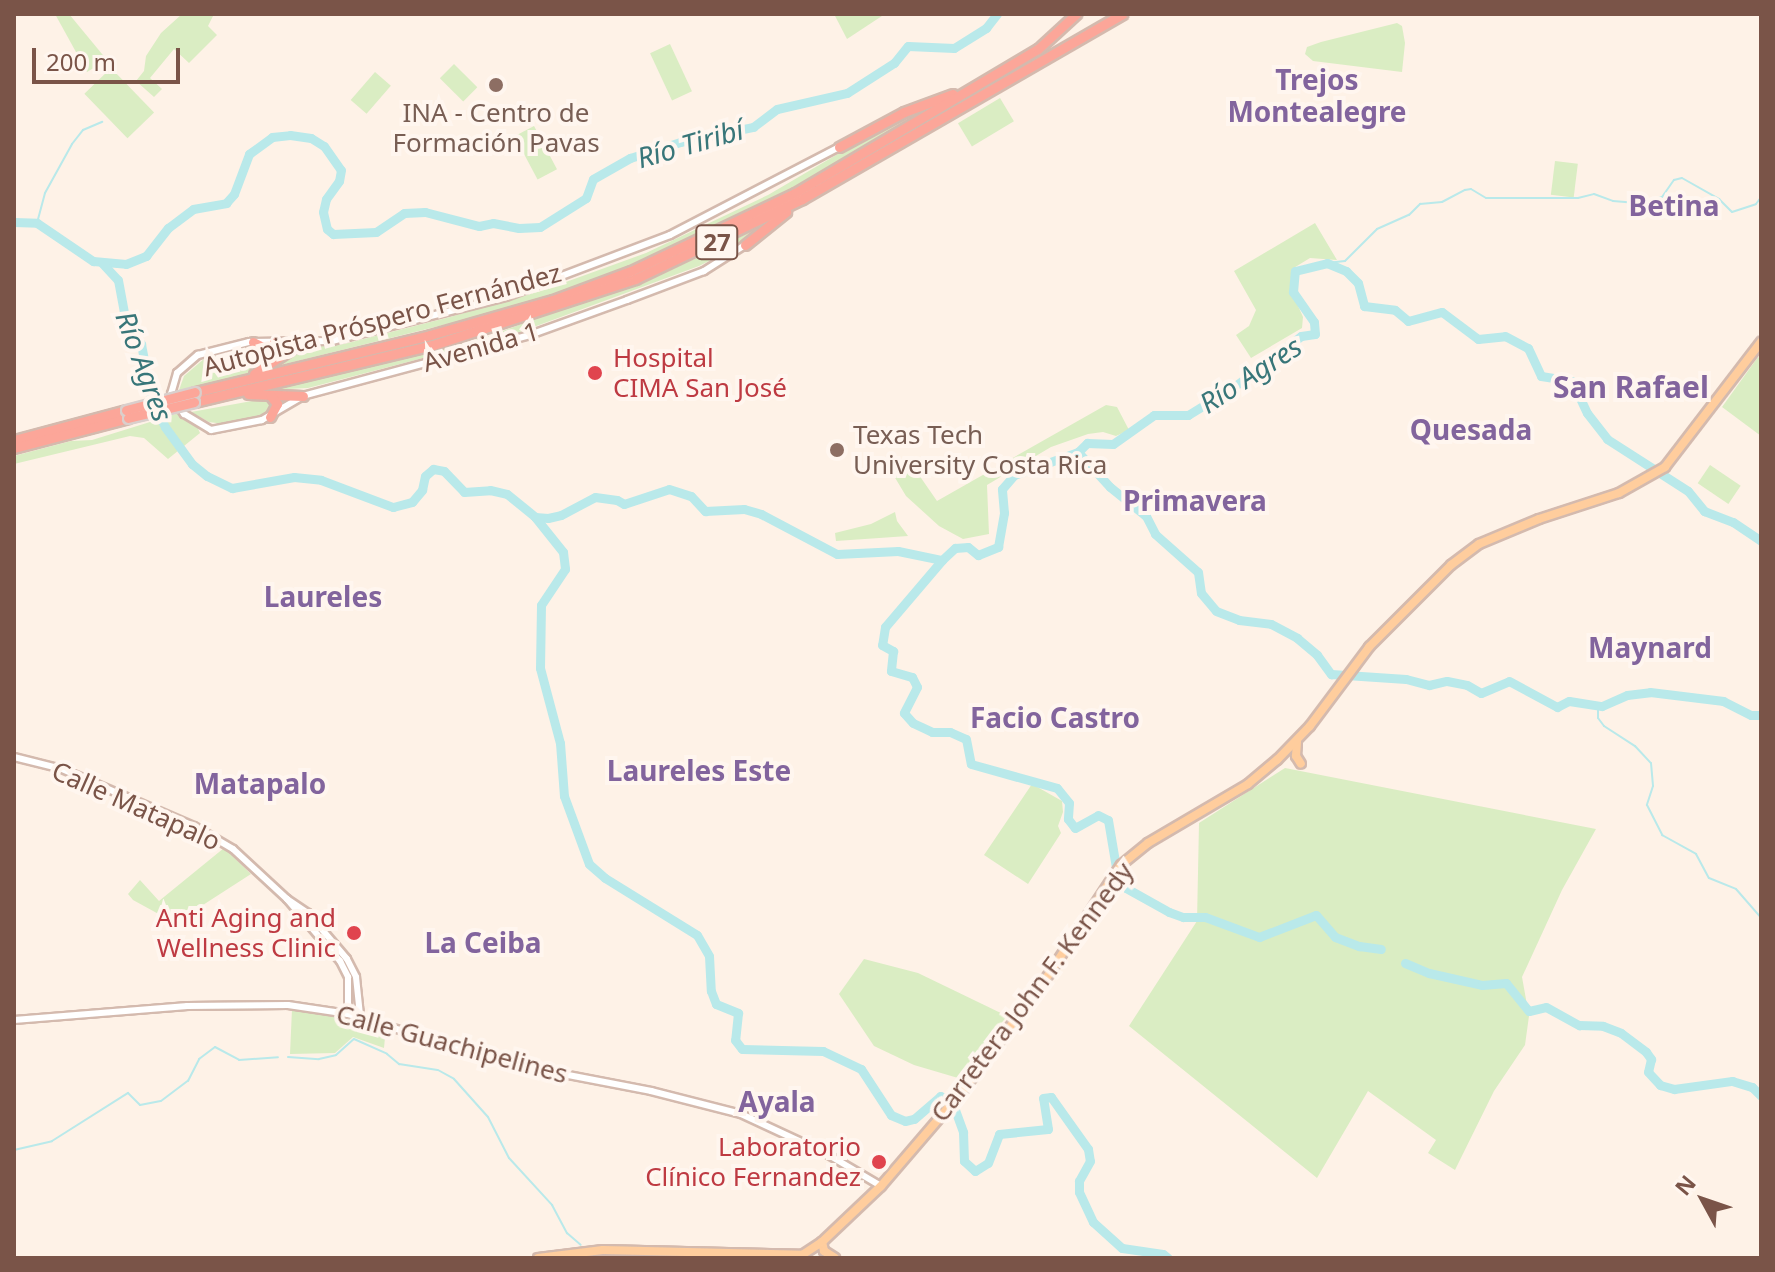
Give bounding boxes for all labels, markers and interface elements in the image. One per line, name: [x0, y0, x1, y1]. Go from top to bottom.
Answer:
scale bar: [36, 32, 184, 82]
text: 200 m: [46, 45, 116, 78]
district label: Trejos Montealegre: [1227, 62, 1407, 128]
marker: INA - Centro de Formación Pavas: [487, 76, 505, 94]
place label: INA - Centro de Formación Pavas: [392, 97, 600, 158]
water label: Río Tiribí: [633, 112, 747, 174]
district label: Betina: [1629, 188, 1719, 222]
road number: 27: [695, 222, 739, 262]
street label: Autopista Próspero Fernández: [200, 257, 564, 383]
water label: Río Agres: [110, 306, 180, 426]
street label: Avenida 1: [419, 316, 543, 378]
water label: Río Agres: [1193, 329, 1307, 419]
place label: Hospital CIMA San José: [613, 342, 787, 404]
marker: Hospital CIMA San José: [584, 362, 606, 384]
district label: San Rafael: [1553, 369, 1709, 405]
district label: Quesada: [1410, 412, 1532, 446]
place label: Texas Tech University Costa Rica: [853, 419, 1107, 480]
marker: Texas Tech University Costa Rica: [828, 441, 846, 459]
district label: Primavera: [1123, 483, 1267, 517]
district label: Laureles: [264, 579, 382, 613]
district label: Maynard: [1588, 630, 1712, 664]
district label: Facio Castro: [970, 700, 1140, 734]
district label: Laureles Este: [607, 753, 791, 787]
street label: Calle Matapalo: [47, 755, 225, 857]
district label: Matapalo: [194, 766, 326, 800]
street label: Carretera John F. Kennedy: [924, 856, 1140, 1128]
place label: Anti Aging and Wellness Clinic: [156, 902, 336, 964]
marker: Anti Aging and Wellness Clinic: [343, 922, 365, 944]
district label: La Ceiba: [424, 925, 542, 959]
street label: Calle Guachipelines: [333, 998, 571, 1090]
district label: Ayala: [738, 1084, 816, 1118]
place label: Laboratorio Clínico Fernandez: [645, 1131, 861, 1192]
marker: Laboratorio Clínico Fernandez: [868, 1151, 890, 1173]
north arrow: [1663, 1160, 1743, 1240]
text: N: [1667, 1168, 1702, 1201]

